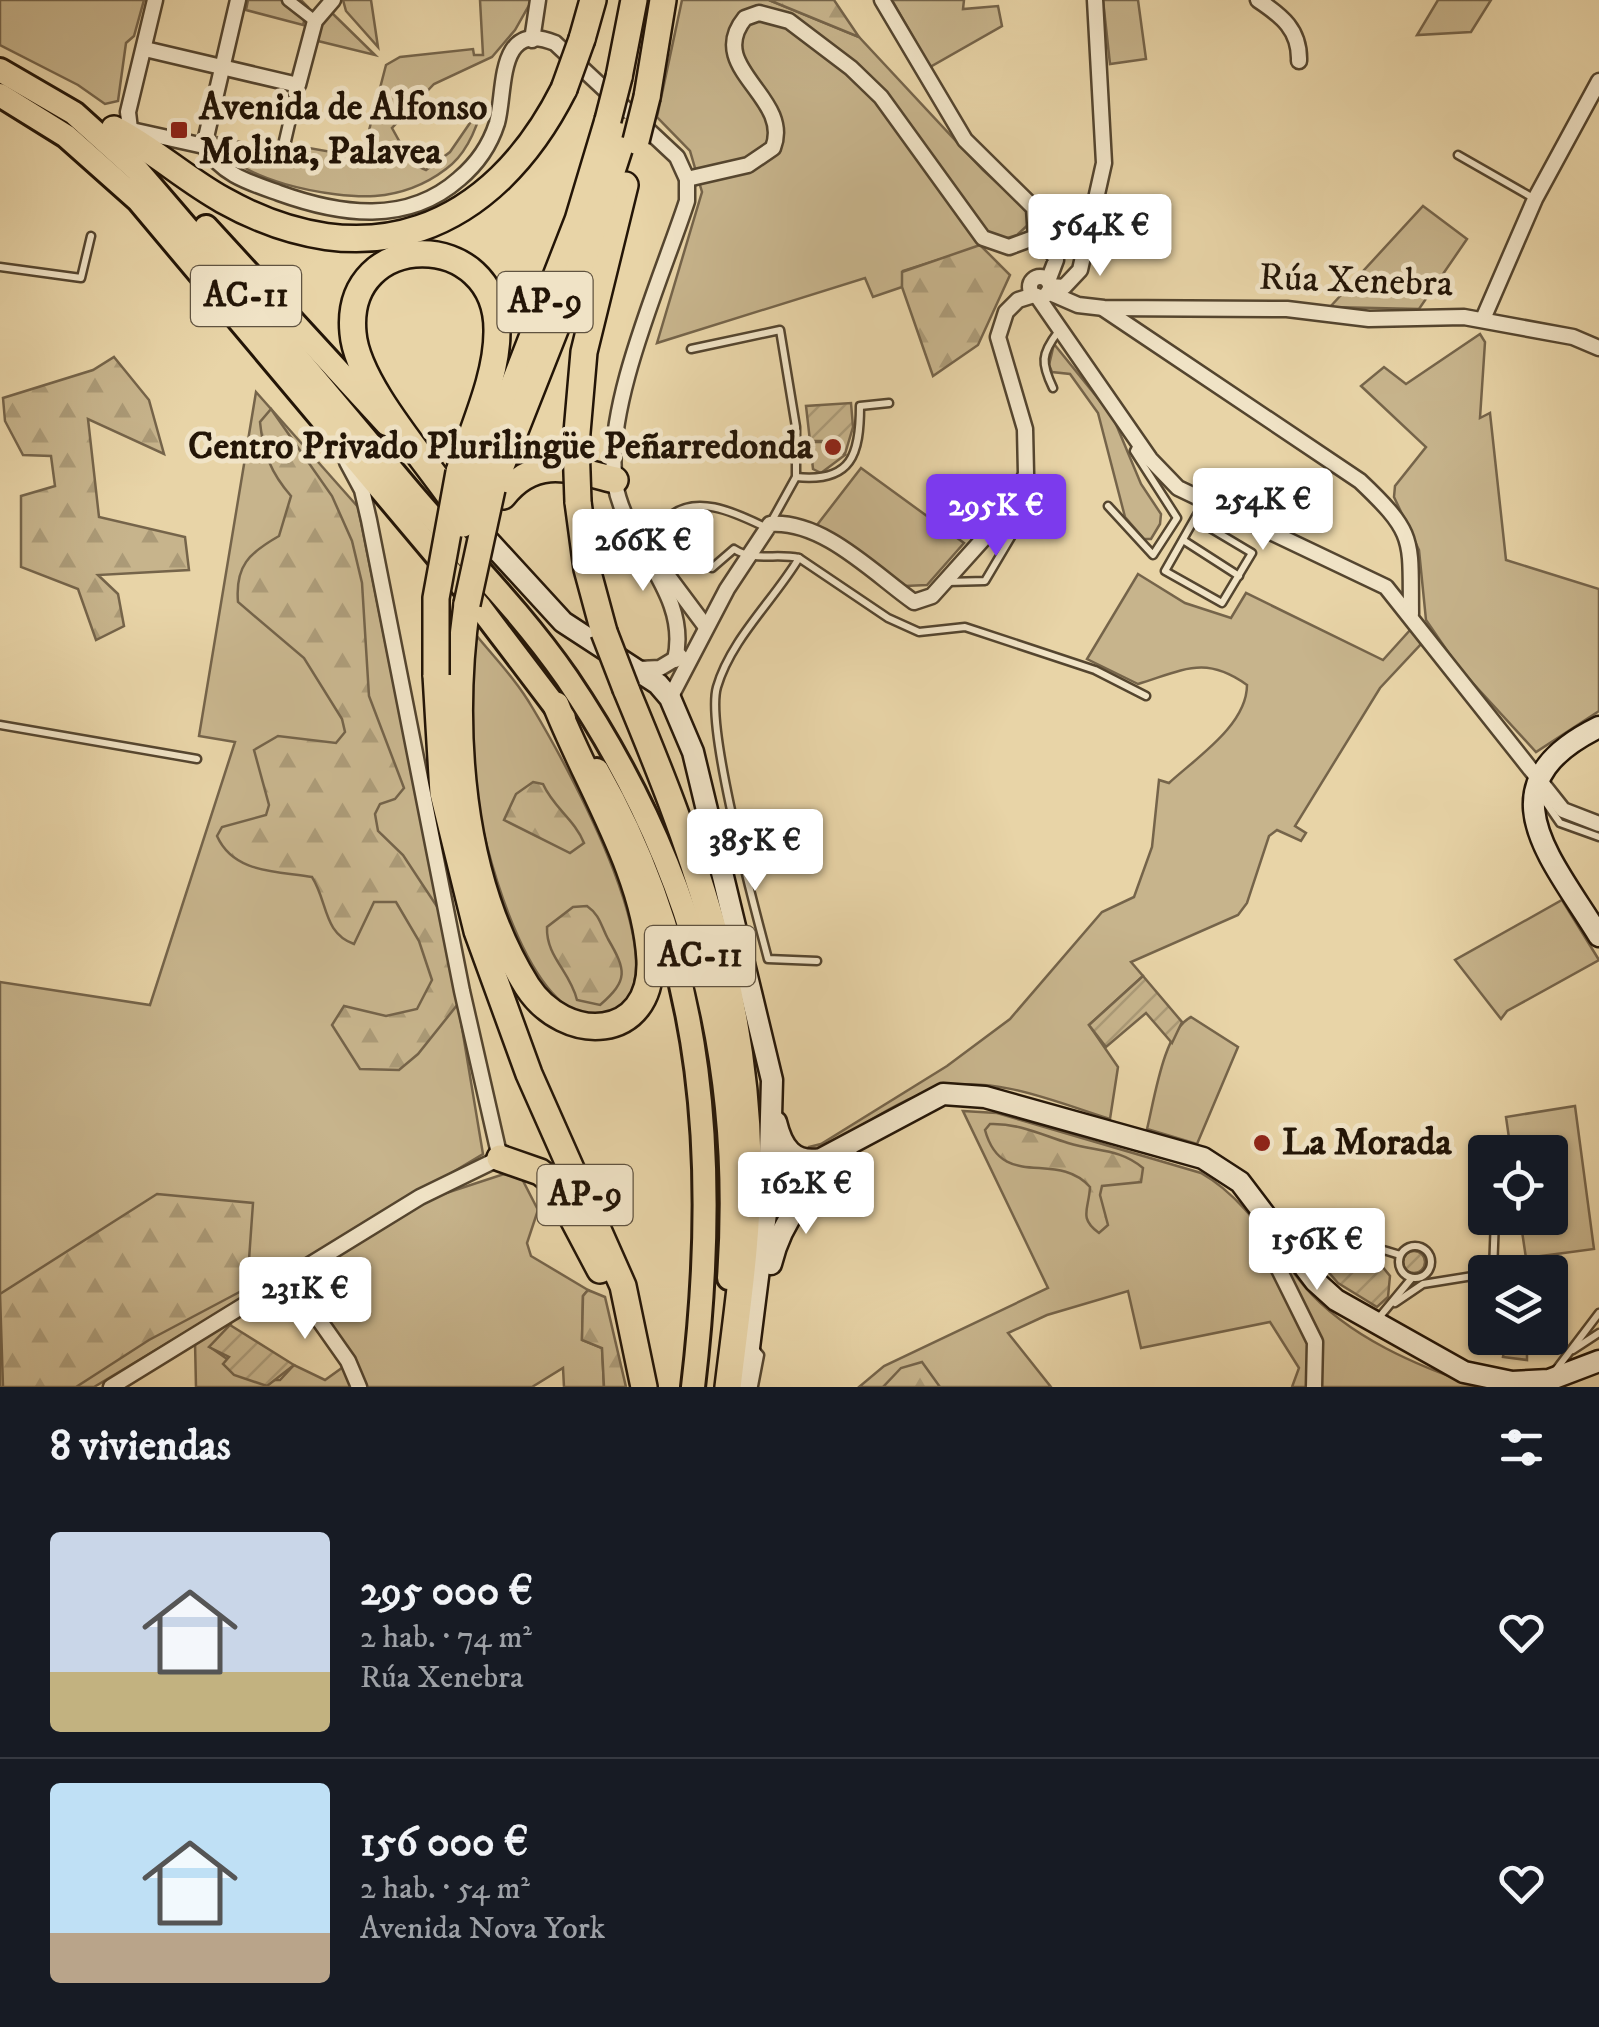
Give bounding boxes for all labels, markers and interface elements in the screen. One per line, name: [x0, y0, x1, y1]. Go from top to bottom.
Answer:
place label: Avenida de Alfonso Molina, Palavea: [198, 84, 488, 176]
marker: Avenida de Alfonso Molina, Palavea: [168, 119, 190, 141]
pin: 564K €: [1019, 194, 1181, 279]
text: 564K €: [1050, 206, 1150, 246]
street label: Rúa Xenebra: [1258, 254, 1454, 308]
road number: AC-11: [191, 266, 301, 326]
road number: AP-9: [498, 272, 592, 332]
place label: Centro Privado Plurilingüe Peñarredonda: [188, 423, 814, 471]
marker: Centro Privado Plurilingüe Peñarredonda: [822, 436, 844, 458]
pin: 254K €: [1182, 468, 1344, 553]
pin: 295K €: [915, 474, 1077, 559]
text: 254K €: [1215, 480, 1311, 520]
text: 295K €: [948, 486, 1044, 526]
pin: 266K €: [562, 509, 724, 594]
text: 266K €: [594, 521, 692, 561]
pin: 385K €: [674, 809, 836, 894]
text: 385K €: [709, 821, 801, 861]
road number: AC-11: [645, 926, 755, 986]
place label: La Morada: [1282, 1119, 1452, 1167]
marker: La Morada: [1251, 1132, 1273, 1154]
map controls: [1468, 1135, 1568, 1355]
button: locate: [1468, 1135, 1568, 1235]
pin: 162K €: [725, 1152, 887, 1237]
text: 162K €: [760, 1164, 852, 1204]
road number: AP-9: [538, 1165, 632, 1225]
pin: 156K €: [1236, 1208, 1398, 1293]
text: 156K €: [1271, 1220, 1363, 1260]
button: layers: [1468, 1255, 1568, 1355]
pin: 231K €: [224, 1257, 386, 1342]
text: 231K €: [261, 1269, 349, 1309]
icon: filters: [1494, 1420, 1549, 1475]
text: 8 viviendas: [50, 1421, 231, 1473]
text: 295 000 €: [360, 1566, 533, 1618]
icon: home: [130, 1572, 250, 1692]
icon: heart: [1494, 1605, 1549, 1660]
text: 2 hab. · 74 m²: [360, 1618, 532, 1658]
text: Rúa Xenebra: [360, 1658, 523, 1698]
text: 156 000 €: [360, 1817, 528, 1869]
icon: home: [130, 1823, 250, 1943]
icon: heart: [1494, 1856, 1549, 1911]
text: 2 hab. · 54 m²: [360, 1869, 530, 1909]
text: Avenida Nova York: [360, 1909, 605, 1949]

